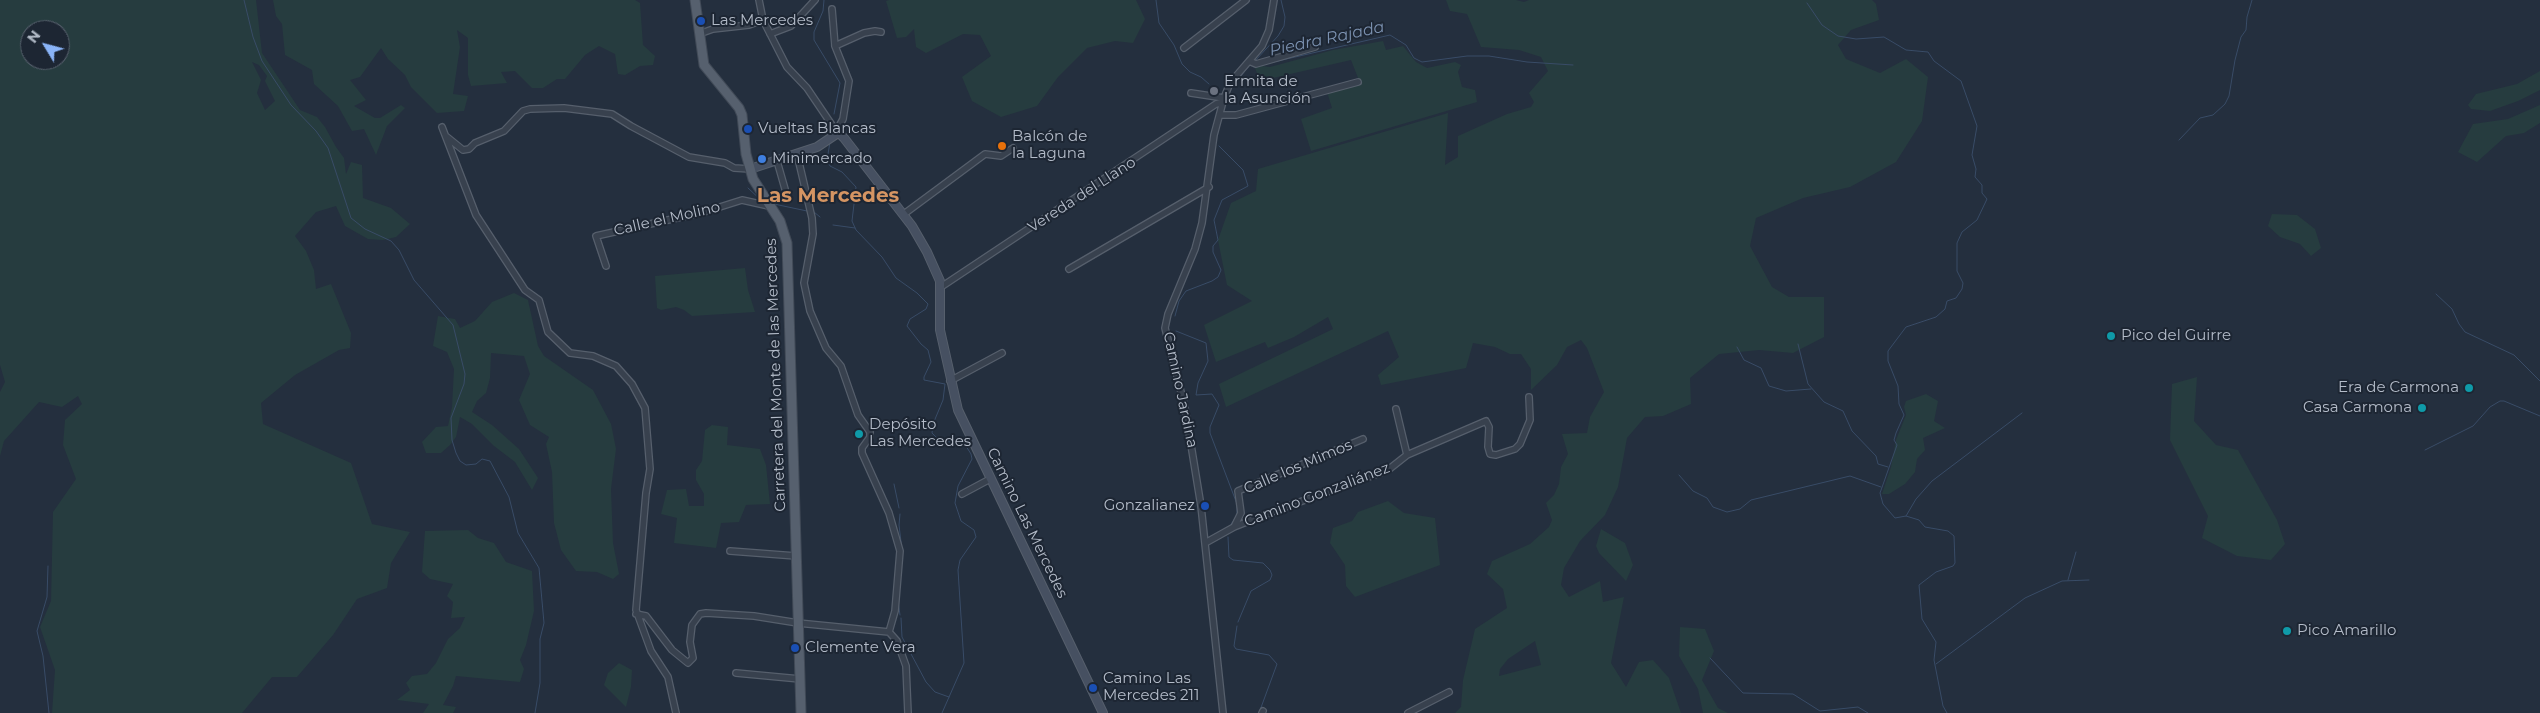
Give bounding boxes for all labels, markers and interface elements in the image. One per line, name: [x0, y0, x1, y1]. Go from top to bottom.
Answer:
place label: Las Mercedes: [711, 12, 813, 30]
marker: Las Mercedes: [695, 15, 707, 27]
water label: Piedra Rajada: [1268, 17, 1386, 61]
north arrow: [20, 20, 70, 70]
text: N: [23, 27, 44, 47]
place label: Ermita de la Asunción: [1224, 73, 1311, 108]
marker: Ermita de la Asunción: [1208, 85, 1220, 97]
place label: Vueltas Blancas: [758, 120, 876, 138]
marker: Vueltas Blancas: [742, 123, 754, 135]
place label: Balcón de la Laguna: [1012, 128, 1087, 163]
marker: Balcón de la Laguna: [996, 140, 1008, 152]
place label: Minimercado: [772, 150, 872, 168]
marker: Minimercado: [756, 153, 768, 165]
street label: Vereda del Llano: [1025, 153, 1139, 237]
district label: Las Mercedes: [757, 184, 899, 208]
street label: Calle el Molino: [612, 198, 722, 240]
street label: Carretera del Monte de las Mercedes: [762, 238, 790, 512]
place label: Pico del Guirre: [2121, 327, 2231, 345]
street label: Camino Jardina: [1159, 330, 1201, 450]
marker: Pico del Guirre: [2105, 330, 2117, 342]
place label: Era de Carmona: [2338, 379, 2459, 397]
marker: Era de Carmona: [2463, 382, 2475, 394]
place label: Casa Carmona: [2303, 399, 2412, 417]
marker: Casa Carmona: [2416, 402, 2428, 414]
place label: Depósito Las Mercedes: [869, 416, 971, 451]
marker: Depósito Las Mercedes: [853, 428, 865, 440]
street label: Calle los Mimos: [1241, 436, 1355, 498]
street label: Camino Las Mercedes: [983, 445, 1071, 601]
street label: Camino Gonzaliánez: [1242, 459, 1392, 531]
place label: Gonzalianez: [1104, 497, 1195, 515]
marker: Gonzalianez: [1199, 500, 1211, 512]
place label: Pico Amarillo: [2297, 622, 2396, 640]
marker: Pico Amarillo: [2281, 625, 2293, 637]
place label: Clemente Vera: [805, 639, 916, 657]
marker: Clemente Vera: [789, 642, 801, 654]
place label: Camino Las Mercedes 211: [1103, 670, 1199, 705]
marker: Camino Las Mercedes 211: [1087, 682, 1099, 694]

